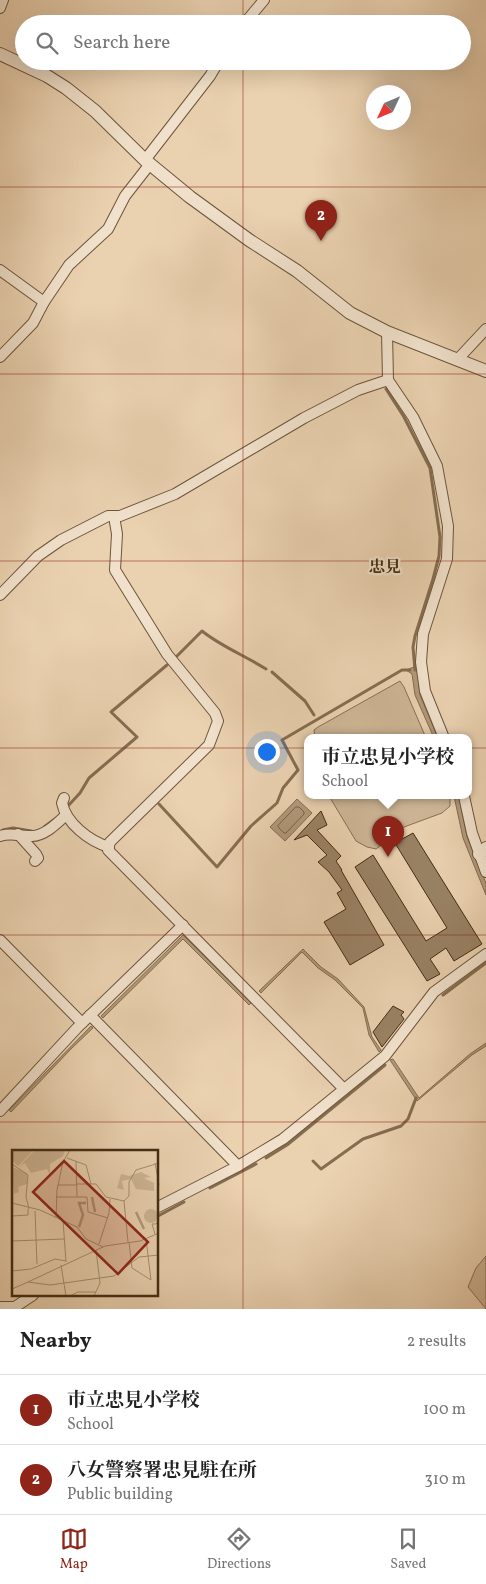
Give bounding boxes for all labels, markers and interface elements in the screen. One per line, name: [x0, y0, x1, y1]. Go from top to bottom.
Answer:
search box: [15, 15, 471, 70]
icon: search: [33, 29, 61, 57]
text: Search here: [73, 30, 170, 56]
north arrow: [366, 85, 411, 130]
pin: 2: [305, 200, 337, 241]
district label: 忠見: [369, 557, 401, 579]
popup: [304, 734, 472, 799]
your location: [254, 739, 280, 765]
text: 市立忠見小学校: [321, 745, 455, 771]
text: School: [321, 771, 368, 793]
pin: 1: [372, 816, 404, 857]
inset map: [12, 1150, 159, 1296]
text: Nearby: [20, 1327, 91, 1356]
text: 2 results: [407, 1331, 466, 1353]
text: 市立忠見小学校: [67, 1388, 200, 1414]
text: 1: [33, 1399, 39, 1421]
text: 100 m: [423, 1399, 466, 1421]
text: School: [67, 1414, 114, 1436]
text: 八女警察署忠見駐在所: [67, 1458, 257, 1484]
text: 2: [32, 1469, 40, 1491]
text: 310 m: [425, 1469, 466, 1491]
text: Public building: [67, 1484, 173, 1506]
tab: Map: [60, 1525, 88, 1574]
tab: Directions: [207, 1525, 271, 1574]
tab: Saved: [390, 1525, 426, 1574]

